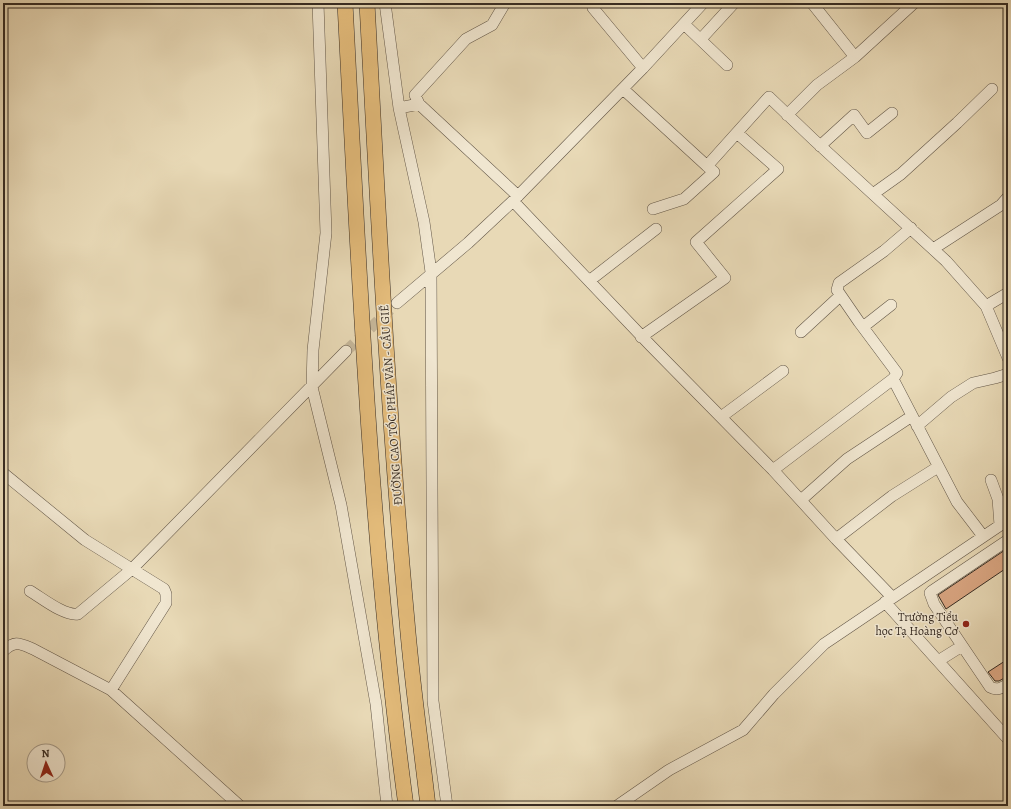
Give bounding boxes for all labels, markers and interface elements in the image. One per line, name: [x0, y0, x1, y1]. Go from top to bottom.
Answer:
street label: ĐƯỜNG CAO TỐC PHÁP VÂN - CẦU GIẼ: [376, 304, 406, 506]
place label: Trường Tiểu học Tạ Hoàng Cơ: [875, 609, 959, 639]
marker: Trường Tiểu học Tạ Hoàng Cơ: [961, 619, 971, 629]
north arrow: [26, 743, 66, 783]
text: N: [41, 746, 50, 761]

